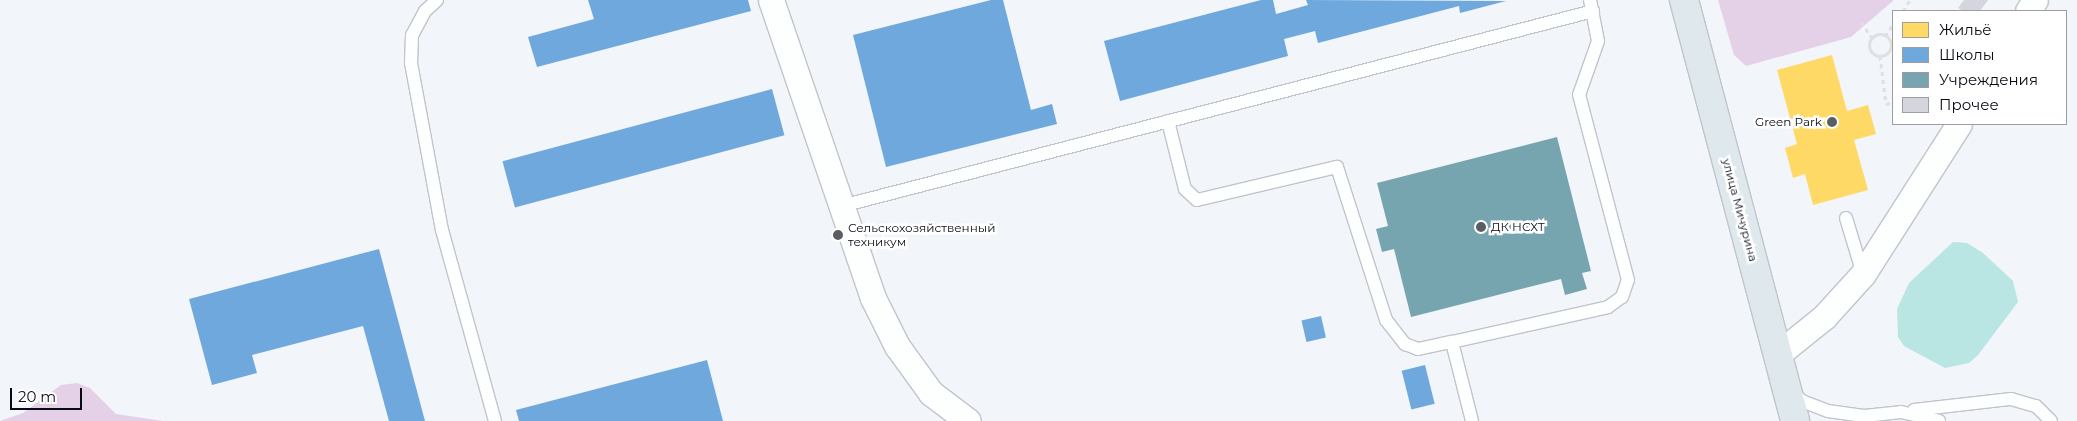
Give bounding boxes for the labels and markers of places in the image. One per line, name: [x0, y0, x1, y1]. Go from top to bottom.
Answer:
place label: Green Park: [1755, 115, 1822, 129]
marker: Green Park: [1826, 116, 1838, 128]
place label: ДК НСХТ: [1491, 220, 1545, 234]
place label: Сельскохозяйственный техникум: [848, 221, 995, 249]
marker: ДК НСХТ: [1475, 221, 1487, 233]
marker: Сельскохозяйственный техникум: [832, 229, 844, 241]

